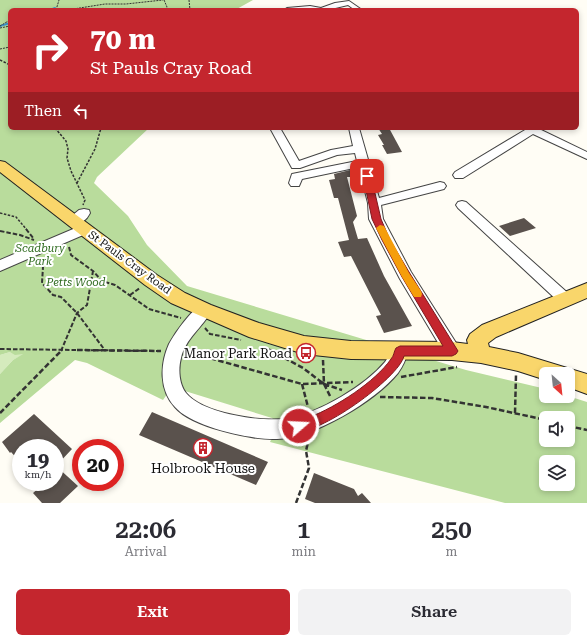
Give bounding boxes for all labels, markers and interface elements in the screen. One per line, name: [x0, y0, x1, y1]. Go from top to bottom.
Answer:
text: 70 m: [90, 23, 155, 56]
icon: right: [24, 24, 76, 76]
text: St Pauls Cray Road: [90, 57, 252, 78]
icon: left: [70, 100, 92, 122]
text: Then: [24, 102, 62, 120]
pin: [350, 159, 384, 193]
icon: arrive: [356, 165, 378, 187]
street label: St Pauls Cray Road: [86, 228, 174, 297]
park label: Scadbury Park: [14, 242, 65, 268]
park label: Petts Wood: [45, 276, 106, 289]
bus stop icon: Manor Park Road: [295, 342, 317, 364]
place label: Manor Park Road: [184, 346, 293, 361]
north arrow: [539, 367, 575, 403]
map controls: [539, 367, 575, 491]
position arrow: [278, 405, 320, 447]
button: sound: [539, 411, 575, 447]
building icon: Holbrook House: [192, 437, 214, 459]
speed limit sign: 20: [72, 439, 124, 491]
text: 19: [27, 448, 49, 472]
button: layers: [539, 455, 575, 491]
place label: Holbrook House: [151, 461, 255, 476]
text: km/h: [25, 469, 51, 480]
text: 22:06: [115, 516, 176, 544]
text: 1: [297, 516, 310, 544]
text: 250: [431, 516, 472, 544]
text: Arrival: [125, 544, 167, 559]
text: min: [292, 544, 316, 559]
text: m: [446, 544, 457, 559]
button: Exit: [16, 589, 290, 635]
button: Share: [298, 589, 571, 635]

